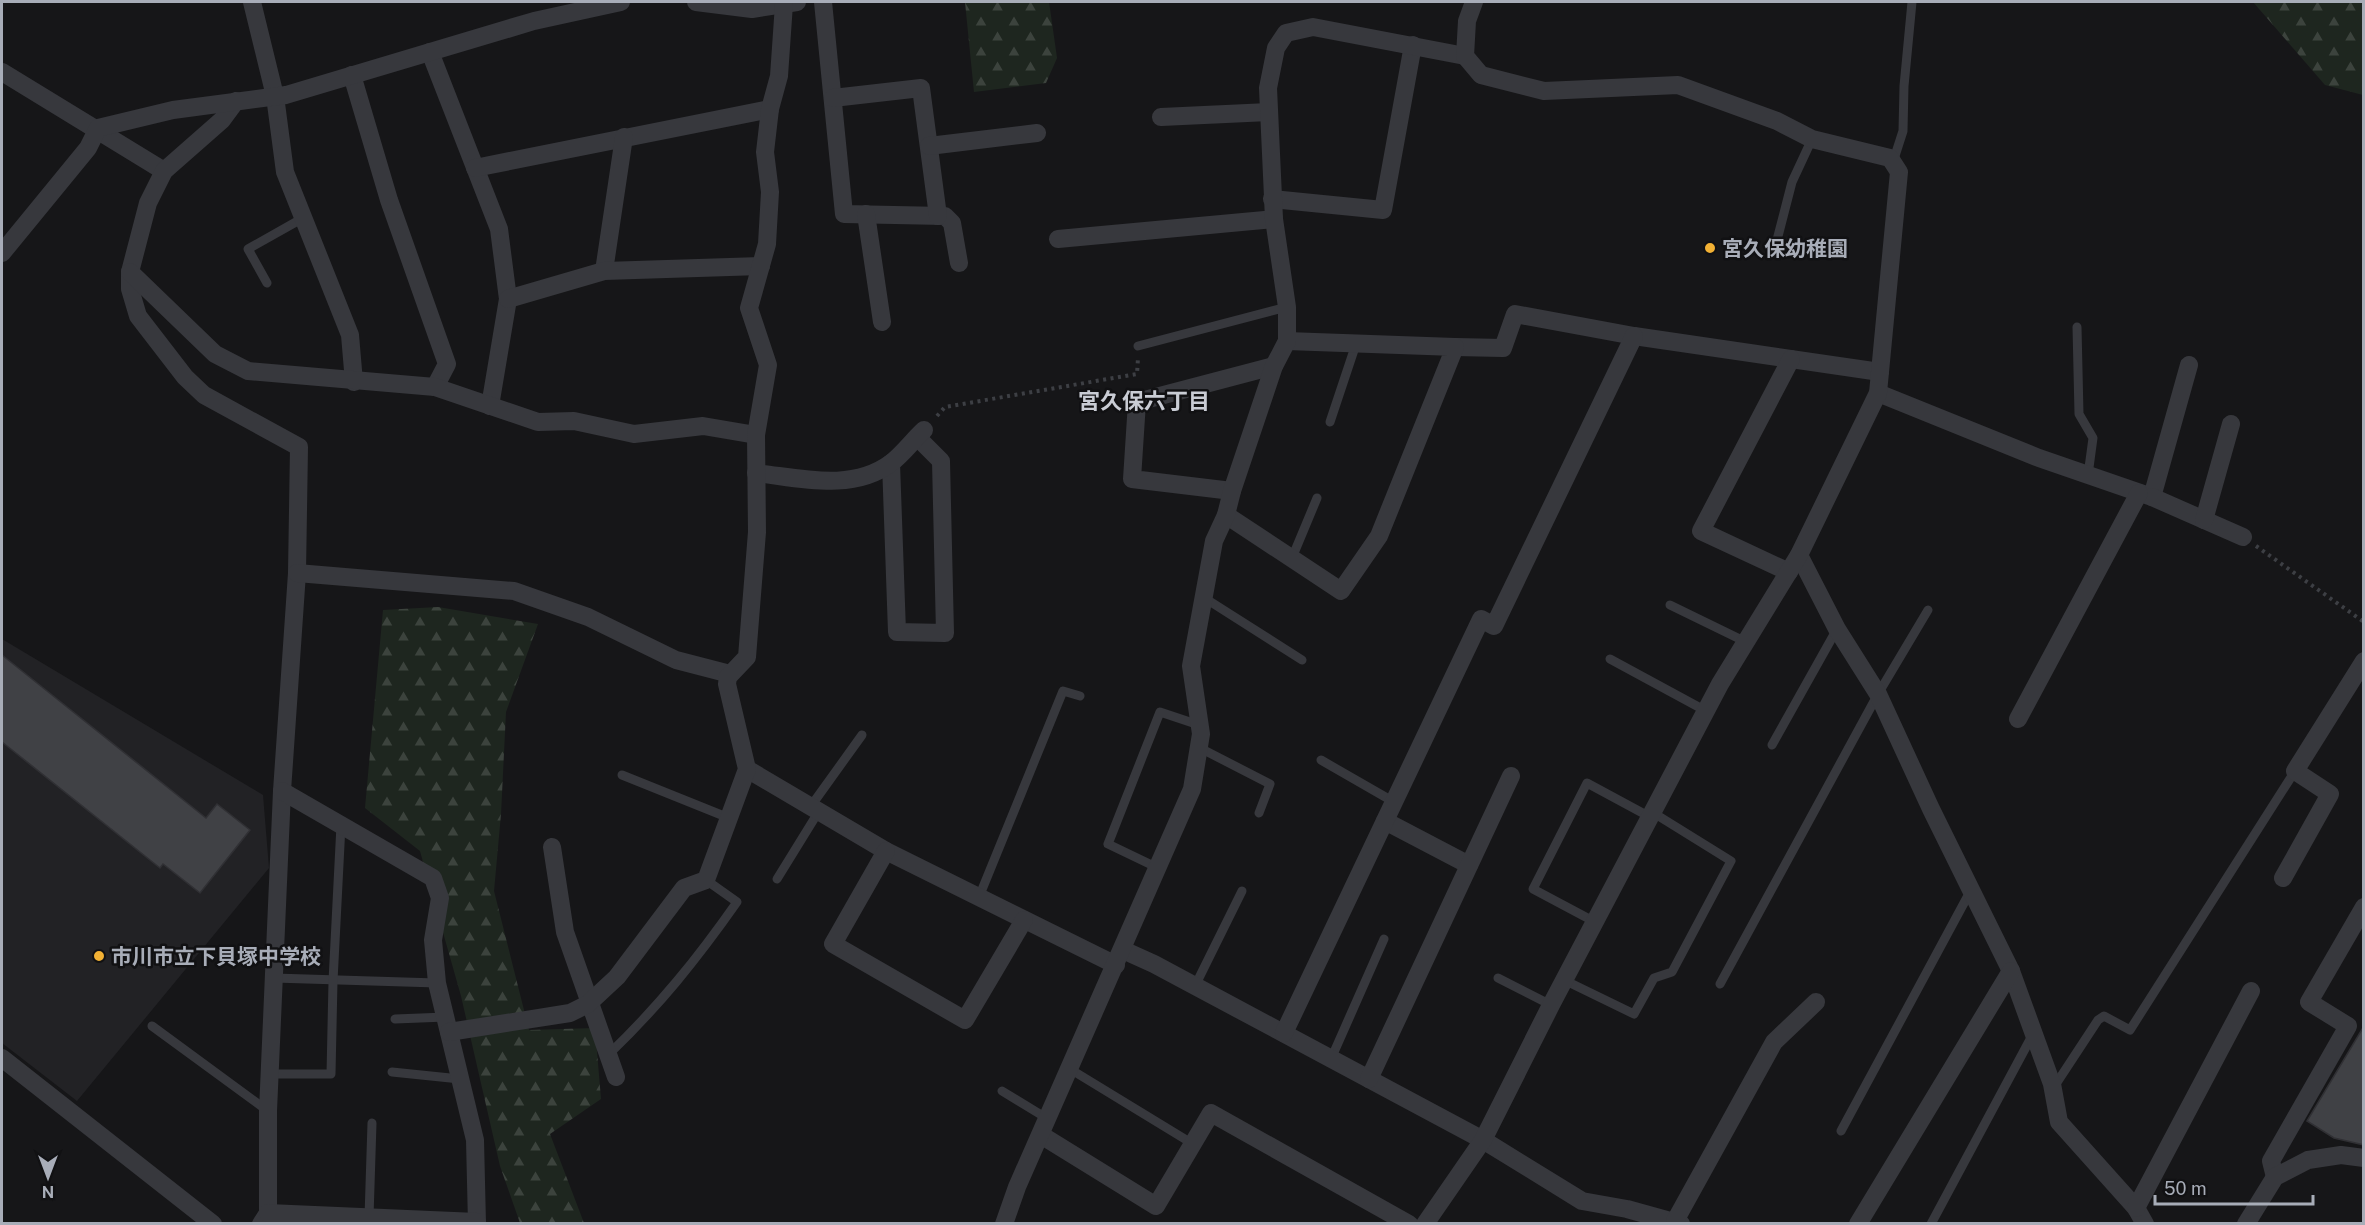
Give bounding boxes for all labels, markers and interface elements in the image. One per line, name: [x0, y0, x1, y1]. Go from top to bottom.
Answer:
place label: 宮久保幼稚園: [1722, 236, 1848, 261]
marker: 宮久保幼稚園: [1703, 241, 1717, 255]
district label: 宮久保六丁目: [1078, 388, 1210, 414]
place label: 市川市立下貝塚中学校: [111, 944, 321, 969]
marker: 市川市立下貝塚中学校: [92, 949, 106, 963]
north arrow: [18, 1147, 78, 1207]
scale bar: [2155, 1168, 2312, 1206]
text: 50 m: [2164, 1178, 2207, 1199]
text: N: [42, 1182, 54, 1201]

